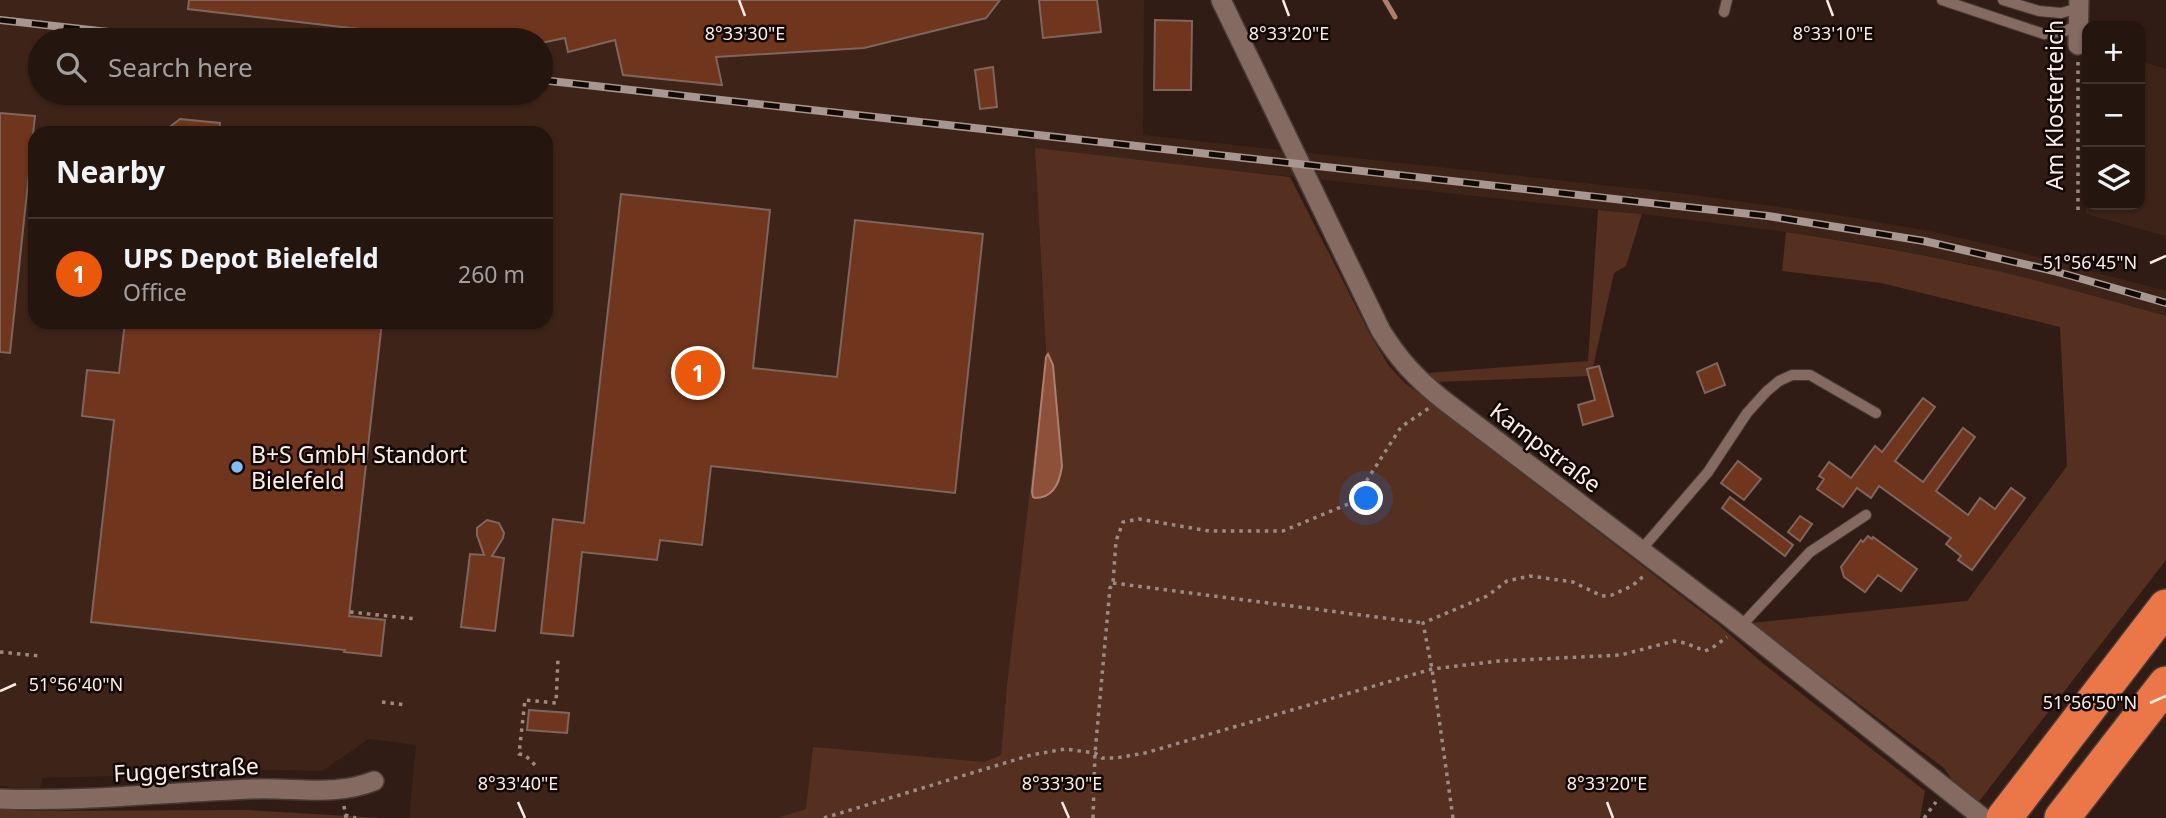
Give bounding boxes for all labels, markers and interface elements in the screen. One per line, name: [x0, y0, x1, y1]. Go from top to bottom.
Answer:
street label: Am Klosterteich: [2038, 20, 2070, 190]
text: 8°33'30"E: [705, 21, 785, 45]
text: 8°33'20"E: [1249, 21, 1329, 45]
text: 8°33'10"E: [1793, 21, 1873, 45]
map controls: [2082, 21, 2145, 210]
button: +: [2082, 21, 2145, 84]
search box: [28, 28, 553, 105]
icon: search: [52, 48, 90, 86]
text: Search here: [108, 49, 253, 85]
button: −: [2082, 84, 2145, 147]
button: layers: [2082, 147, 2145, 210]
text: Nearby: [56, 151, 165, 192]
text: UPS Depot Bielefeld: [123, 240, 379, 276]
text: 51°56'45"N: [2043, 250, 2137, 274]
text: 1: [72, 258, 86, 290]
text: 260 m: [458, 258, 525, 290]
text: Office: [123, 276, 187, 308]
pin: 1: [675, 347, 721, 399]
street label: Kampstraße: [1484, 395, 1608, 499]
place label: B+S GmbH Standort Bielefeld: [251, 438, 467, 496]
marker: B+S GmbH Standort Bielefeld: [229, 459, 245, 475]
your location: [1349, 481, 1383, 515]
text: 51°56'40"N: [29, 672, 123, 696]
text: 51°56'50"N: [2043, 690, 2137, 714]
street label: Fuggerstraße: [112, 749, 260, 789]
text: 8°33'40"E: [478, 771, 558, 795]
text: 8°33'30"E: [1022, 771, 1102, 795]
text: 8°33'20"E: [1567, 771, 1647, 795]

